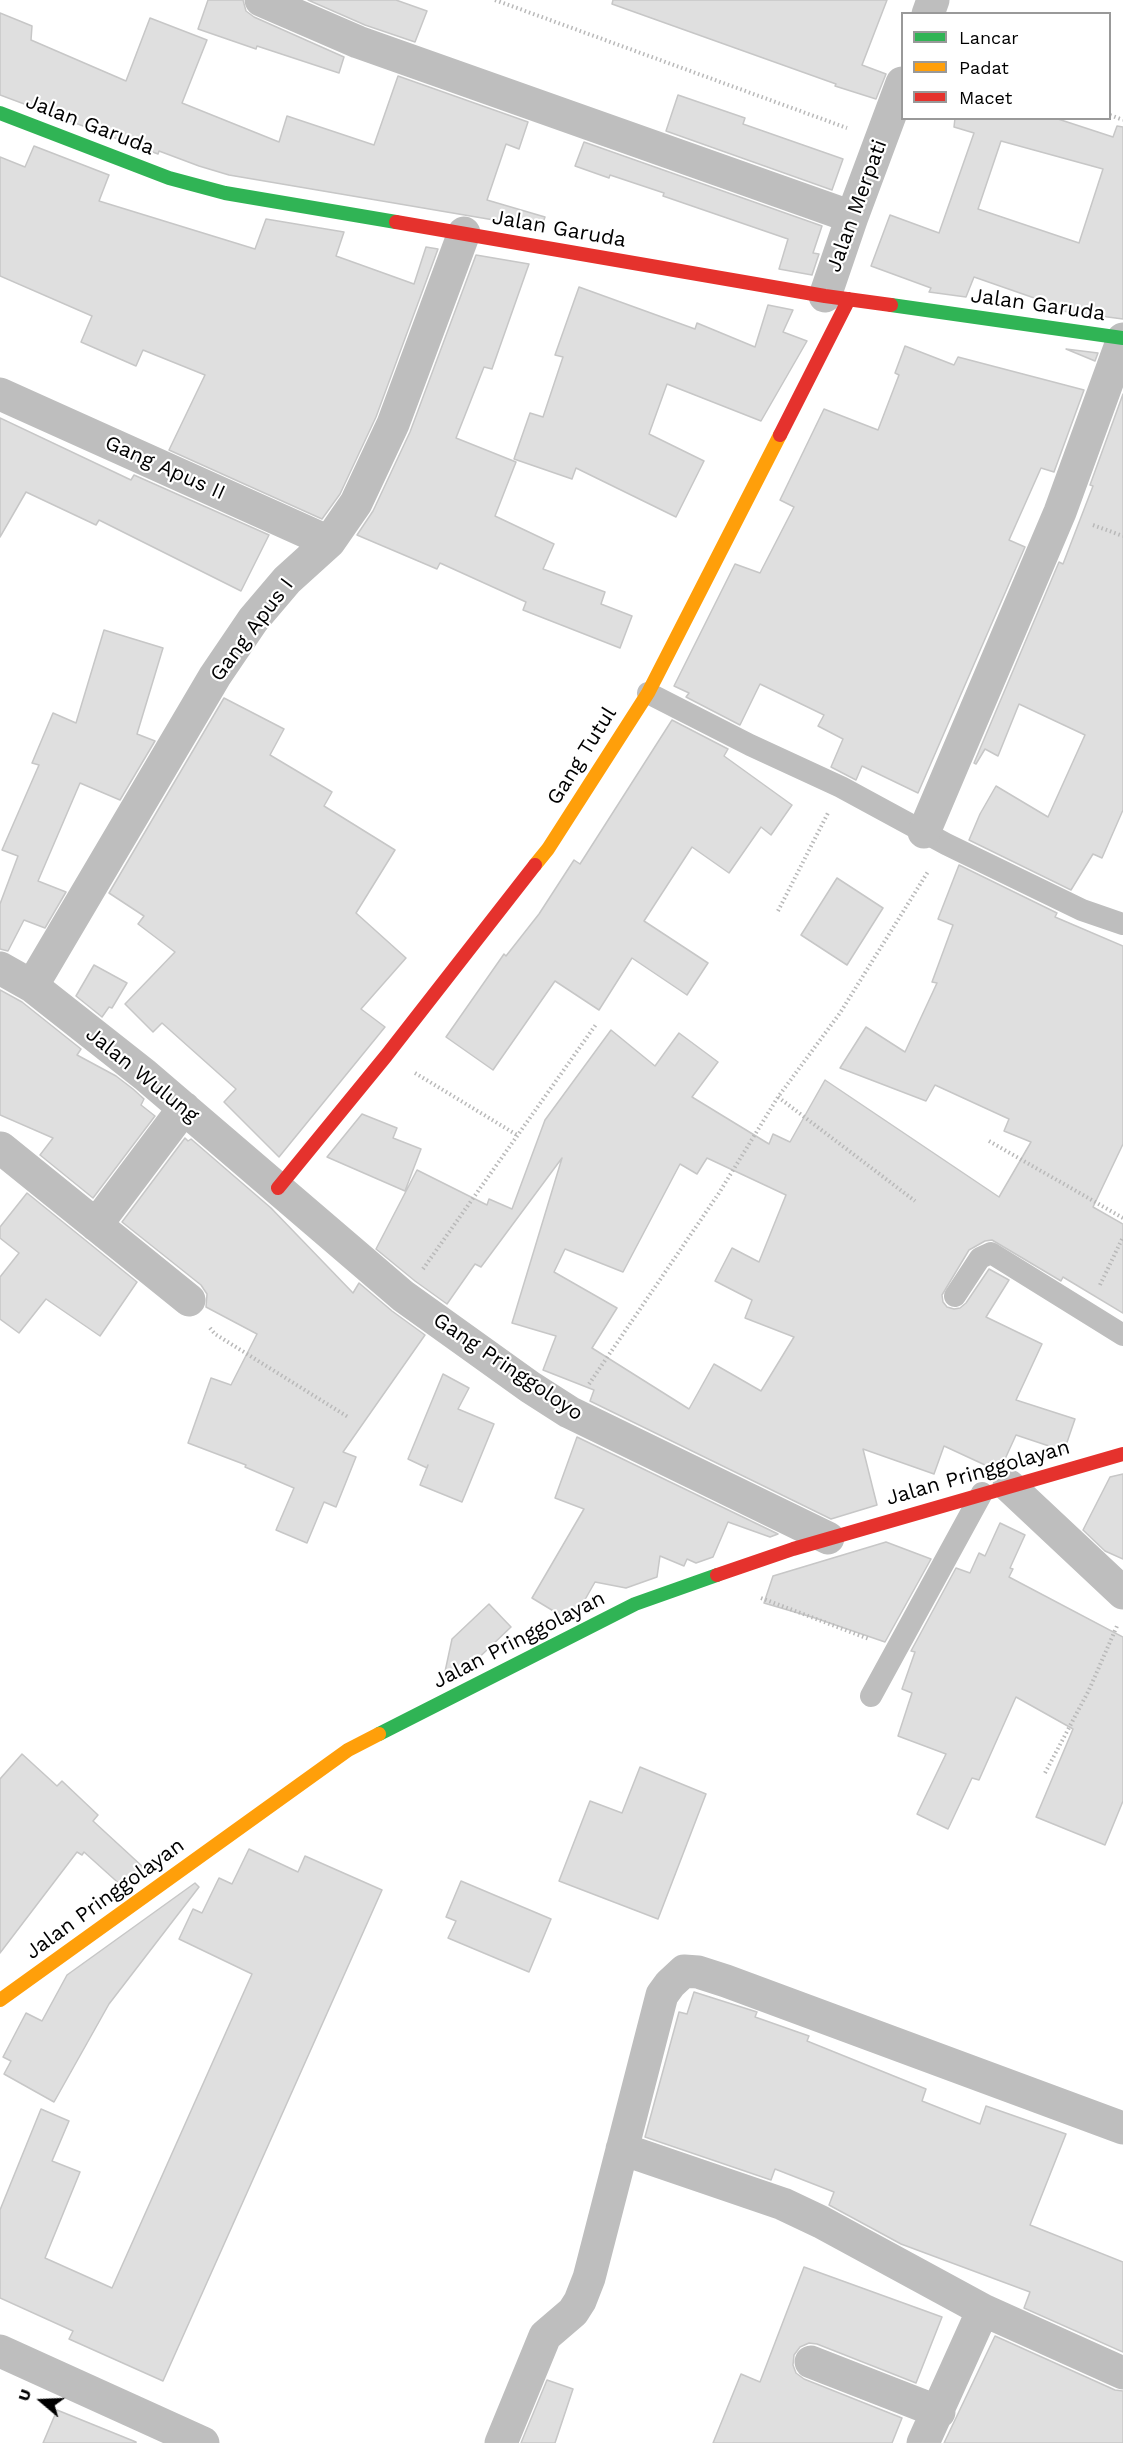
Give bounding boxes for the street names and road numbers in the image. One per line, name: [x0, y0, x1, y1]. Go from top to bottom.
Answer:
street label: Jalan Garuda: [22, 89, 158, 161]
street label: Jalan Merpati: [821, 136, 893, 276]
street label: Jalan Garuda: [490, 205, 628, 253]
street label: Jalan Garuda: [969, 283, 1107, 327]
street label: Gang Apus II: [101, 430, 229, 506]
street label: Gang Apus I: [205, 573, 299, 687]
street label: Gang Tutul: [542, 702, 622, 810]
street label: Jalan Wulung: [80, 1022, 204, 1128]
street label: Gang Pringgoloyo: [428, 1307, 588, 1427]
street label: Jalan Pringgolayan: [883, 1435, 1073, 1511]
street label: Jalan Pringgolayan: [429, 1586, 609, 1694]
street label: Jalan Pringgolayan: [21, 1833, 189, 1965]

